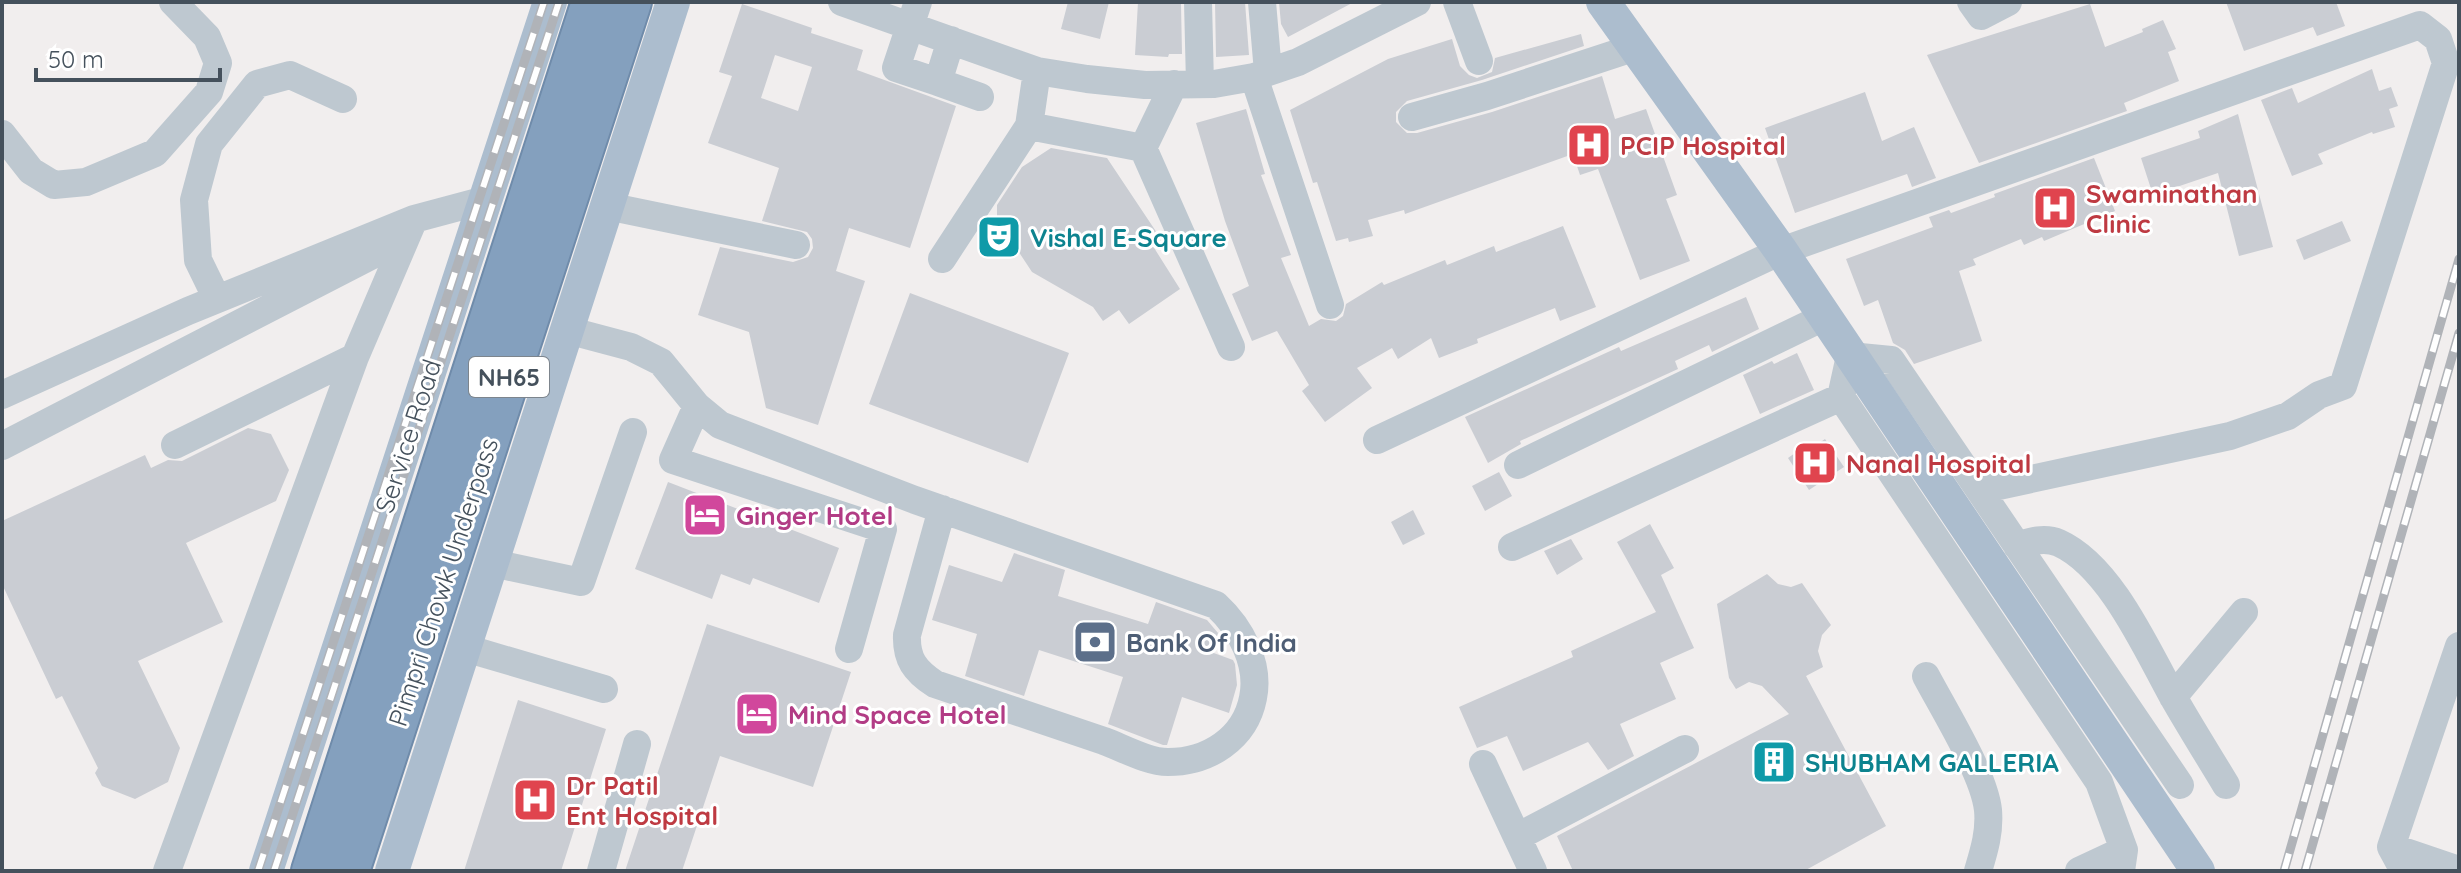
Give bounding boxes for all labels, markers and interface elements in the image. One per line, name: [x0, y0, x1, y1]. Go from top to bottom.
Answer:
scale bar: [36, 32, 220, 82]
text: 50 m: [48, 44, 104, 74]
hospital icon: PCIP Hospital: [1565, 121, 1613, 169]
place label: PCIP Hospital: [1620, 129, 1786, 162]
place label: Swaminathan Clinic: [2086, 177, 2258, 240]
hospital icon: Swaminathan Clinic: [2031, 184, 2079, 232]
theatre icon: Vishal E-Square: [975, 213, 1023, 261]
place label: Vishal E-Square: [1030, 221, 1227, 254]
street label: Service Road: [368, 355, 448, 517]
road number: NH65: [469, 357, 549, 397]
street label: Pimpri Chowk Underpass: [381, 434, 505, 730]
hospital icon: Nanal Hospital: [1791, 439, 1839, 487]
place label: Nanal Hospital: [1846, 447, 2031, 480]
hotel icon: Ginger Hotel: [681, 491, 729, 539]
place label: Ginger Hotel: [736, 499, 893, 532]
bank icon: Bank Of India: [1071, 618, 1119, 666]
place label: Bank Of India: [1126, 626, 1297, 659]
hotel icon: Mind Space Hotel: [733, 690, 781, 738]
place label: Mind Space Hotel: [788, 698, 1007, 731]
building icon: SHUBHAM GALLERIA: [1750, 738, 1798, 786]
place label: SHUBHAM GALLERIA: [1805, 746, 2059, 779]
place label: Dr Patil Ent Hospital: [566, 769, 718, 832]
hospital icon: Dr Patil Ent Hospital: [511, 776, 559, 824]

